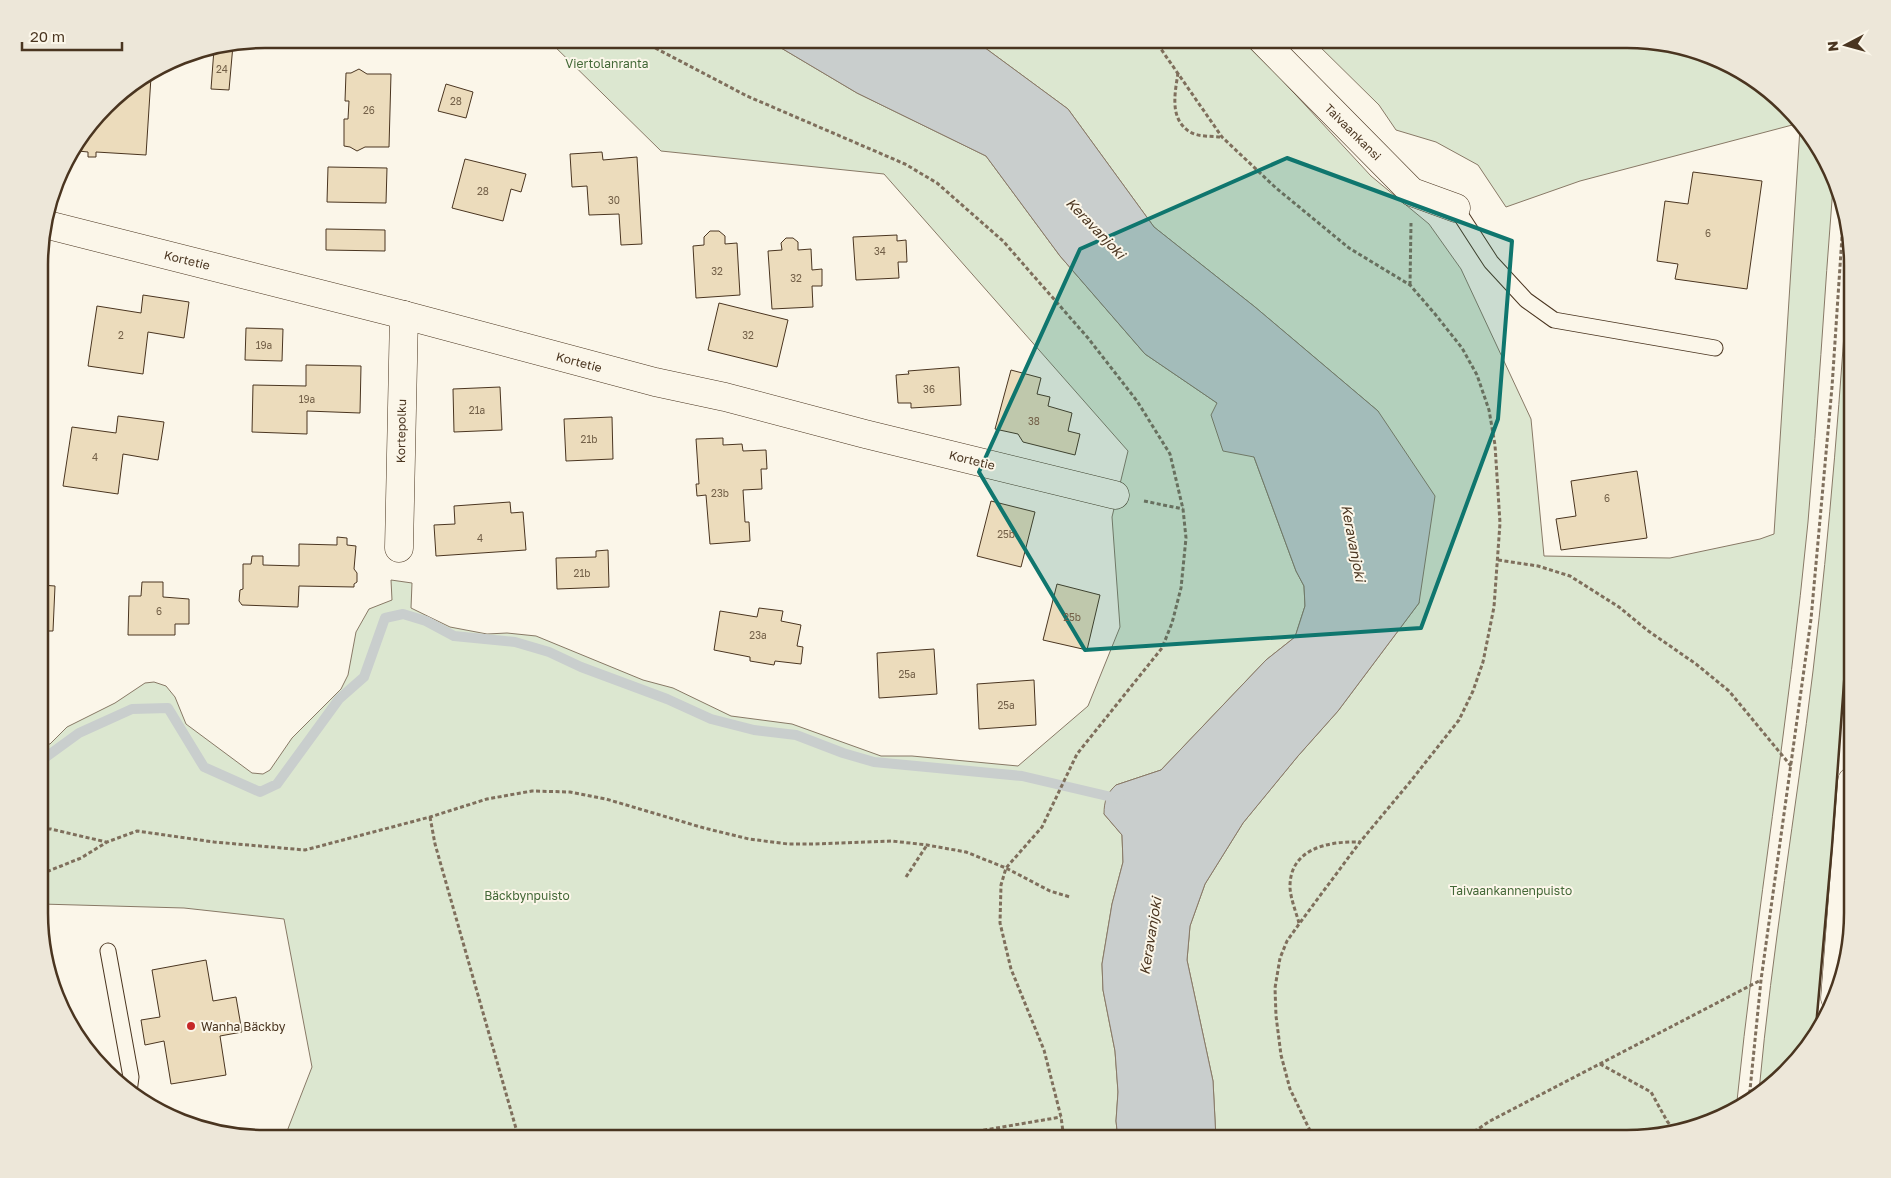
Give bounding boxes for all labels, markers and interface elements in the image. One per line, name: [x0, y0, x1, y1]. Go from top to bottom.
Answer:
scale bar: [22, 20, 122, 52]
north arrow: [1821, 20, 1871, 70]
text: 20 m: [30, 27, 65, 45]
text: N: [1824, 40, 1842, 53]
park label: Viertolanranta: [565, 56, 649, 71]
house number: 24: [216, 63, 228, 75]
house number: 28: [450, 95, 462, 107]
street label: Taivaankansi: [1322, 101, 1384, 163]
house number: 26: [363, 104, 375, 116]
house number: 28: [477, 185, 489, 197]
house number: 30: [608, 194, 620, 206]
water label: Keravanjoki: [1063, 194, 1131, 264]
house number: 6: [1705, 227, 1711, 239]
house number: 34: [874, 245, 886, 257]
street label: Kortetie: [162, 247, 212, 273]
house number: 32: [711, 265, 723, 277]
house number: 32: [790, 272, 802, 284]
house number: 2: [118, 329, 124, 341]
house number: 32: [742, 329, 754, 341]
house number: 19a: [256, 339, 272, 351]
street label: Kortetie: [554, 349, 604, 375]
house number: 36: [923, 383, 935, 395]
house number: 19a: [299, 393, 315, 405]
street label: Kortepolku: [393, 399, 409, 463]
house number: 21a: [469, 404, 485, 416]
house number: 38: [1028, 415, 1040, 427]
house number: 21b: [581, 433, 597, 445]
street label: Kortetie: [947, 447, 997, 473]
house number: 4: [92, 451, 98, 463]
house number: 23b: [711, 487, 729, 499]
house number: 6: [1604, 492, 1610, 504]
water label: Keravanjoki: [1338, 503, 1370, 585]
house number: 25b: [997, 528, 1015, 540]
house number: 4: [477, 532, 483, 544]
house number: 21b: [574, 567, 590, 579]
house number: 6: [156, 605, 162, 617]
house number: 25b: [1063, 611, 1081, 623]
house number: 23a: [749, 629, 767, 641]
house number: 25a: [898, 668, 916, 680]
house number: 25a: [997, 699, 1015, 711]
park label: Taivaankannenpuisto: [1450, 883, 1572, 898]
park label: Bäckbynpuisto: [484, 888, 570, 903]
water label: Keravanjoki: [1135, 894, 1165, 976]
place label: Wanha Bäckby: [201, 1019, 286, 1034]
marker: Wanha Bäckby: [185, 1020, 197, 1032]

